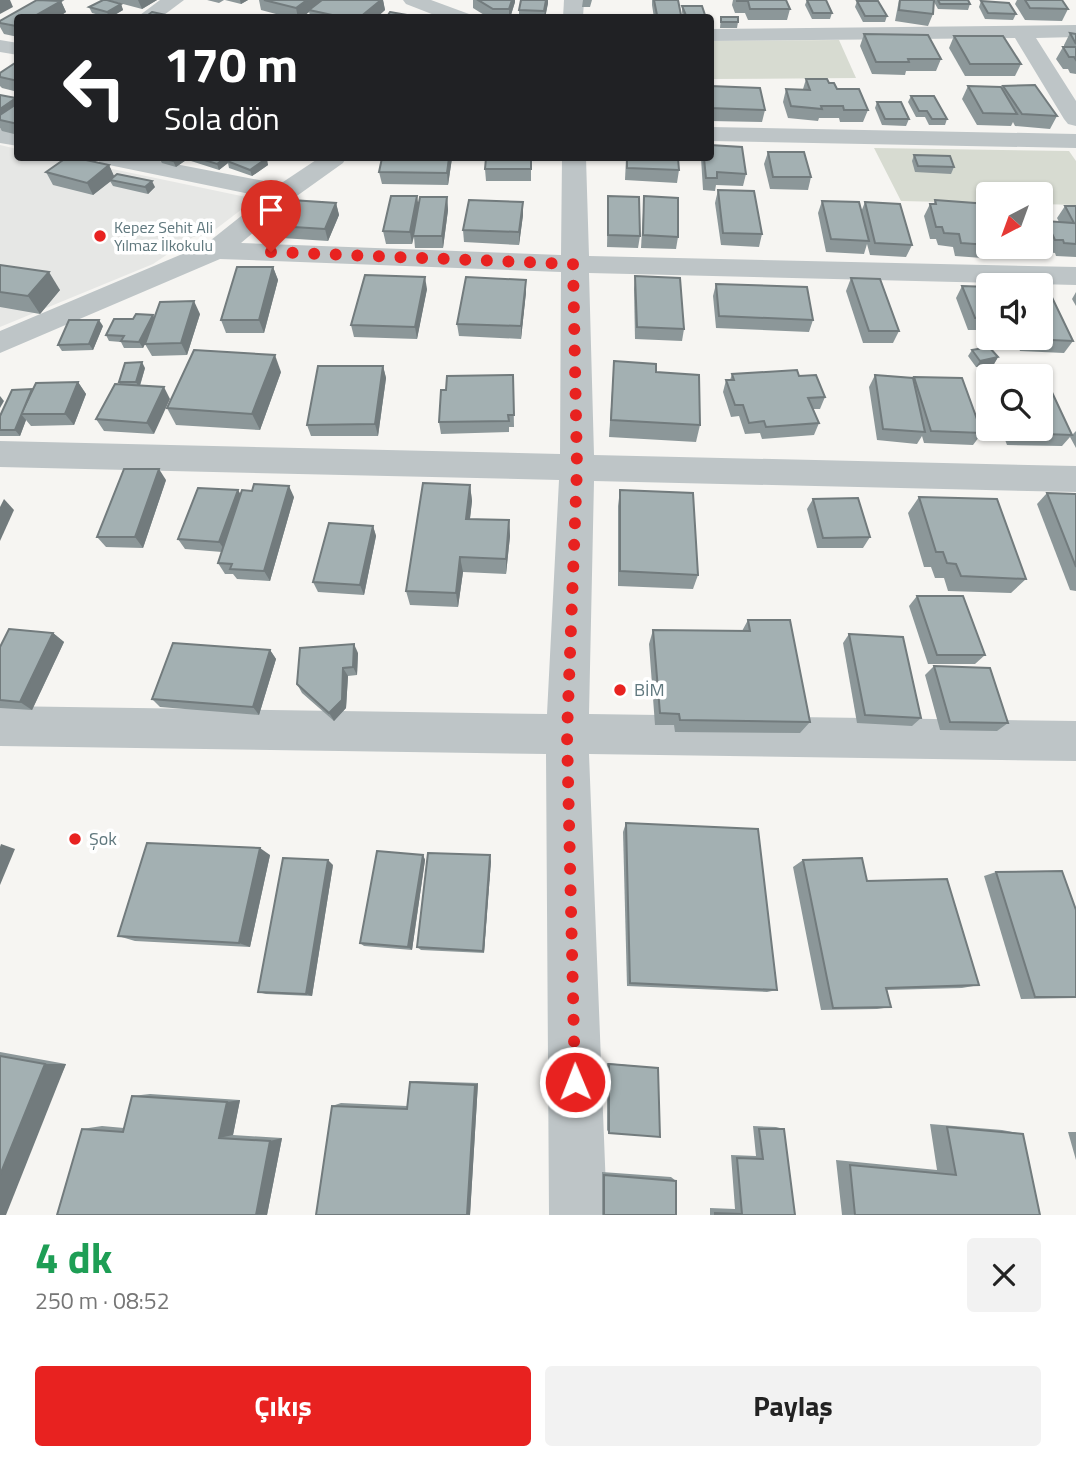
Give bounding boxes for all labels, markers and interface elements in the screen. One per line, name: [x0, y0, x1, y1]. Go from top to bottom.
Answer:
text: 170 m: [164, 26, 298, 101]
icon: left: [49, 42, 140, 133]
text: Sola dön: [164, 94, 280, 142]
pin: [241, 180, 301, 252]
north arrow: [976, 182, 1054, 259]
map controls: [976, 182, 1053, 441]
icon: arrive: [252, 191, 290, 229]
place label: Kepez Şehit Ali Yılmaz İlkokulu: [114, 215, 213, 257]
marker: Kepez Şehit Ali Yılmaz İlkokulu: [92, 228, 108, 244]
button: sound: [976, 273, 1053, 350]
button: search: [976, 364, 1053, 441]
place label: BİM: [634, 676, 665, 703]
marker: BİM: [612, 682, 628, 698]
place label: Şok: [89, 825, 117, 852]
marker: Şok: [67, 831, 83, 847]
position arrow: [538, 1045, 612, 1119]
text: 4 dk: [35, 1225, 112, 1289]
button: close: [967, 1238, 1041, 1312]
text: 250 m · 08:52: [35, 1283, 170, 1318]
button: Çıkış: [35, 1366, 531, 1446]
button: Paylaş: [545, 1366, 1041, 1446]

